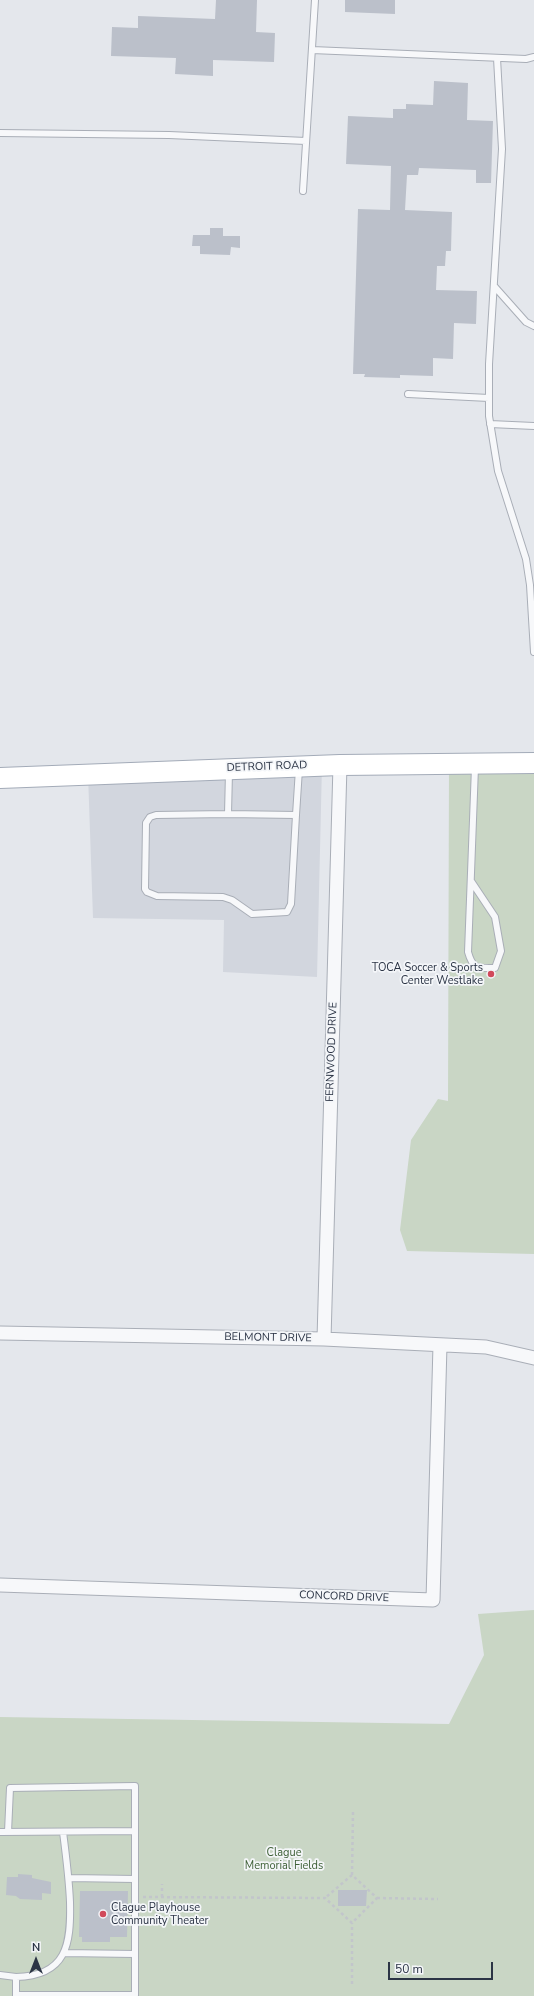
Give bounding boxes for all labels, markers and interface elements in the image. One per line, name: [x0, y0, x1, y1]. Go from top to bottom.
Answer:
street label: DETROIT ROAD: [226, 759, 308, 775]
place label: TOCA Soccer & Sports Center Westlake: [372, 961, 483, 987]
marker: TOCA Soccer & Sports Center Westlake: [486, 969, 496, 979]
street label: FERNWOOD DRIVE: [324, 1002, 340, 1102]
street label: BELMONT DRIVE: [224, 1331, 312, 1345]
street label: CONCORD DRIVE: [299, 1589, 389, 1605]
park label: Clague Memorial Fields: [245, 1846, 323, 1872]
place label: Clague Playhouse Community Theater: [111, 1901, 208, 1927]
marker: Clague Playhouse Community Theater: [98, 1909, 108, 1919]
north arrow: [16, 1940, 56, 1980]
text: N: [32, 1940, 40, 1955]
scale bar: [390, 1954, 495, 1980]
text: 50 m: [395, 1961, 423, 1977]

